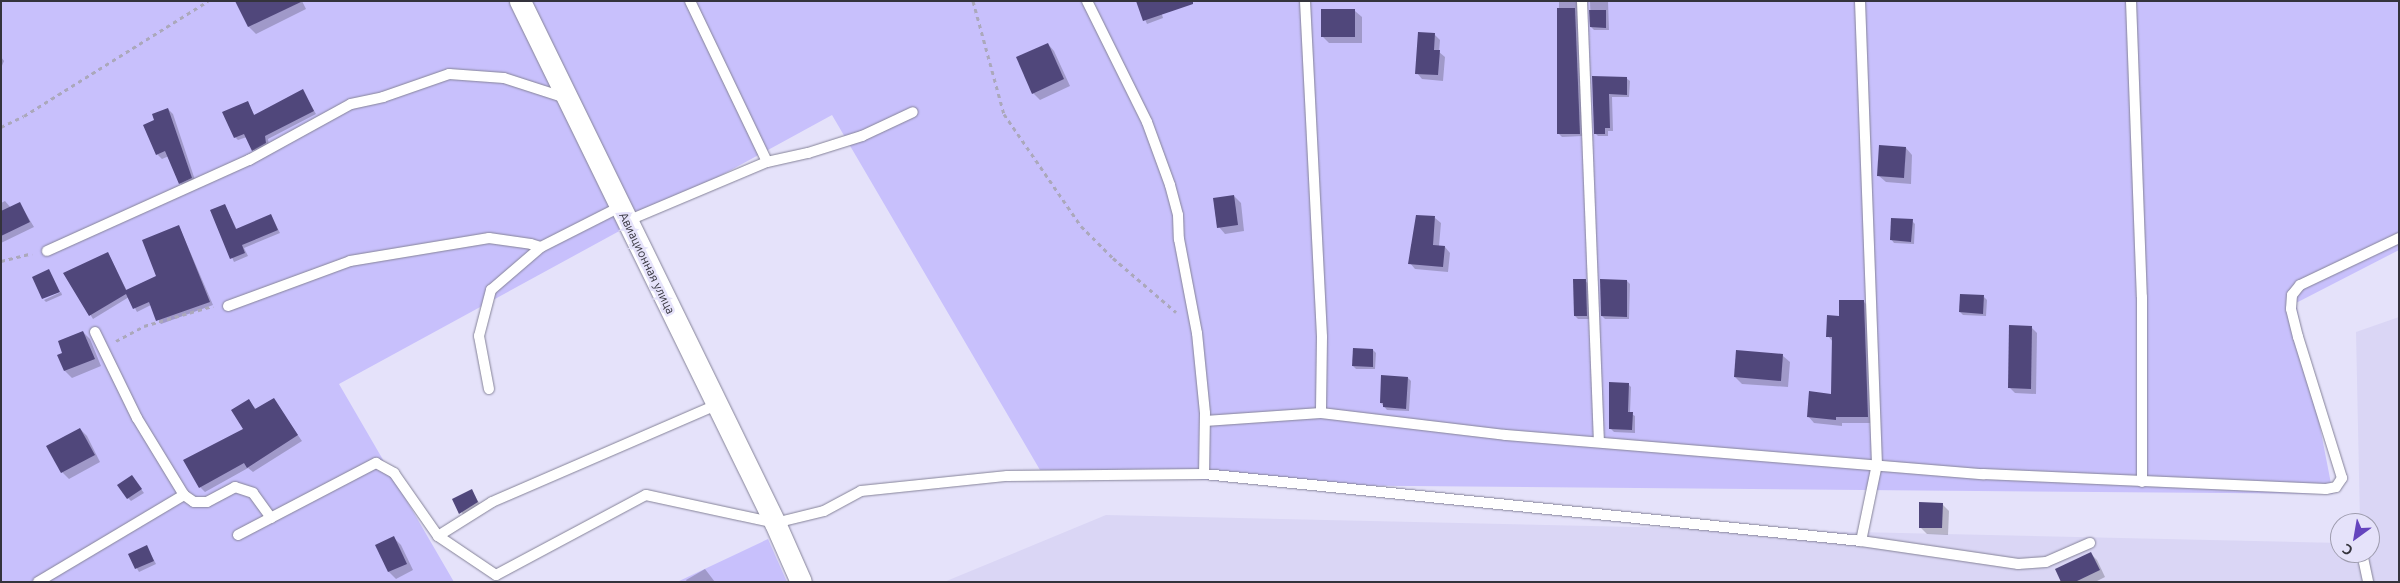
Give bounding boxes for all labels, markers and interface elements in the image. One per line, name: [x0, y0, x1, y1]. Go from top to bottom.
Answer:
street label: Авиационная улица: [616, 210, 678, 316]
north arrow: [2330, 513, 2380, 563]
text: С: [2340, 541, 2356, 559]

